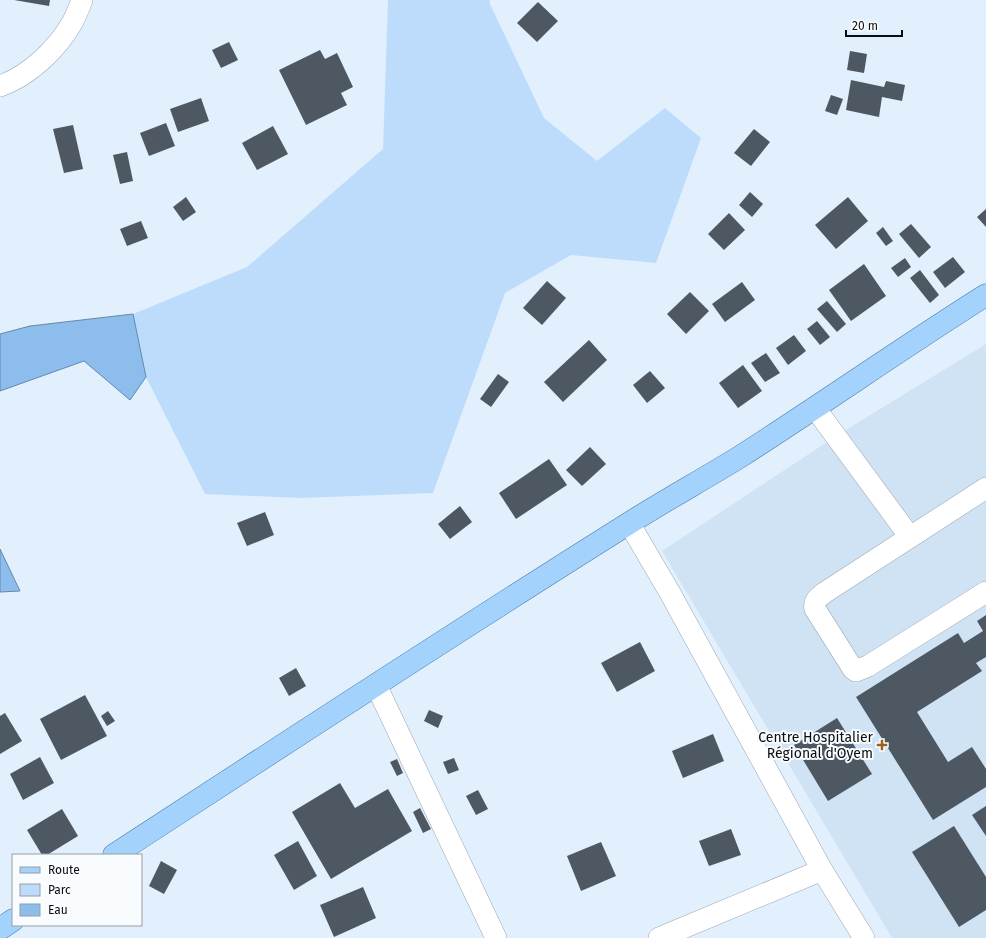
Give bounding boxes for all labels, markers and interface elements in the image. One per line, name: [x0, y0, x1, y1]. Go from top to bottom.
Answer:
scale bar: [846, 12, 902, 38]
text: 20 m: [852, 19, 878, 33]
place label: Centre Hospitalier Régional d'Oyem: [758, 729, 874, 762]
marker: Centre Hospitalier Régional d'Oyem: [876, 739, 888, 751]
legend: [12, 854, 142, 926]
text: Route: [48, 863, 80, 877]
text: Parc: [48, 883, 71, 897]
text: Eau: [48, 903, 68, 917]

